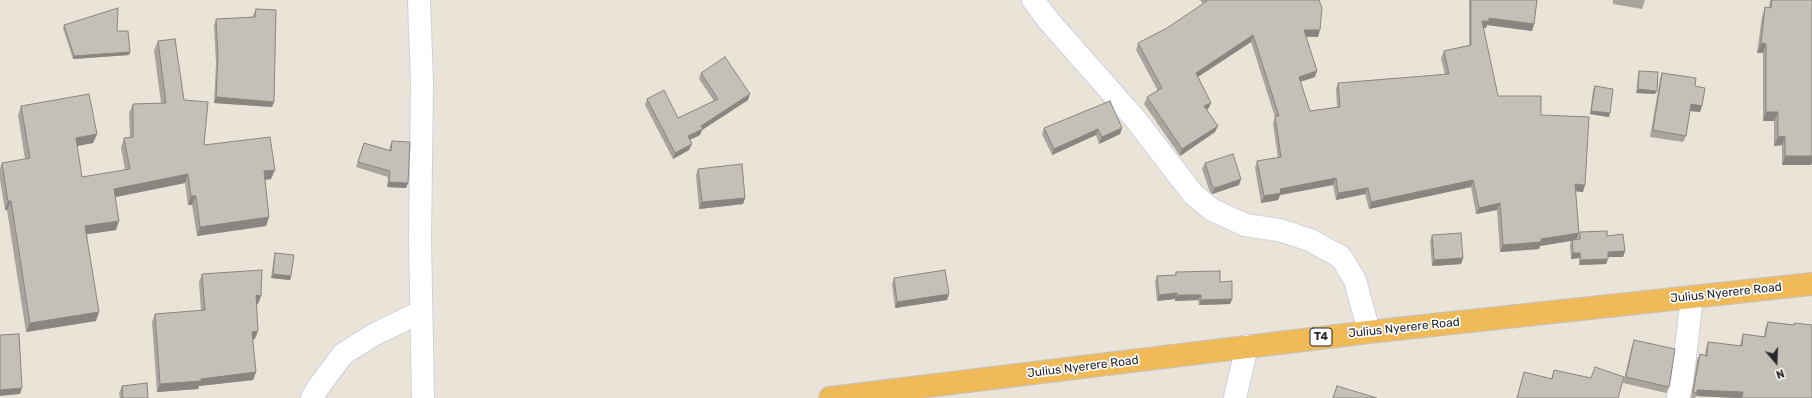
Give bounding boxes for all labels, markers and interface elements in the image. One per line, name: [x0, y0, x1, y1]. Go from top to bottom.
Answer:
street label: Julius Nyerere Road: [1670, 280, 1782, 306]
street label: Julius Nyerere Road: [1348, 315, 1460, 341]
road number: T4: [1310, 328, 1332, 346]
north arrow: [1756, 342, 1796, 382]
street label: Julius Nyerere Road: [1027, 353, 1139, 381]
text: N: [1774, 366, 1786, 381]

